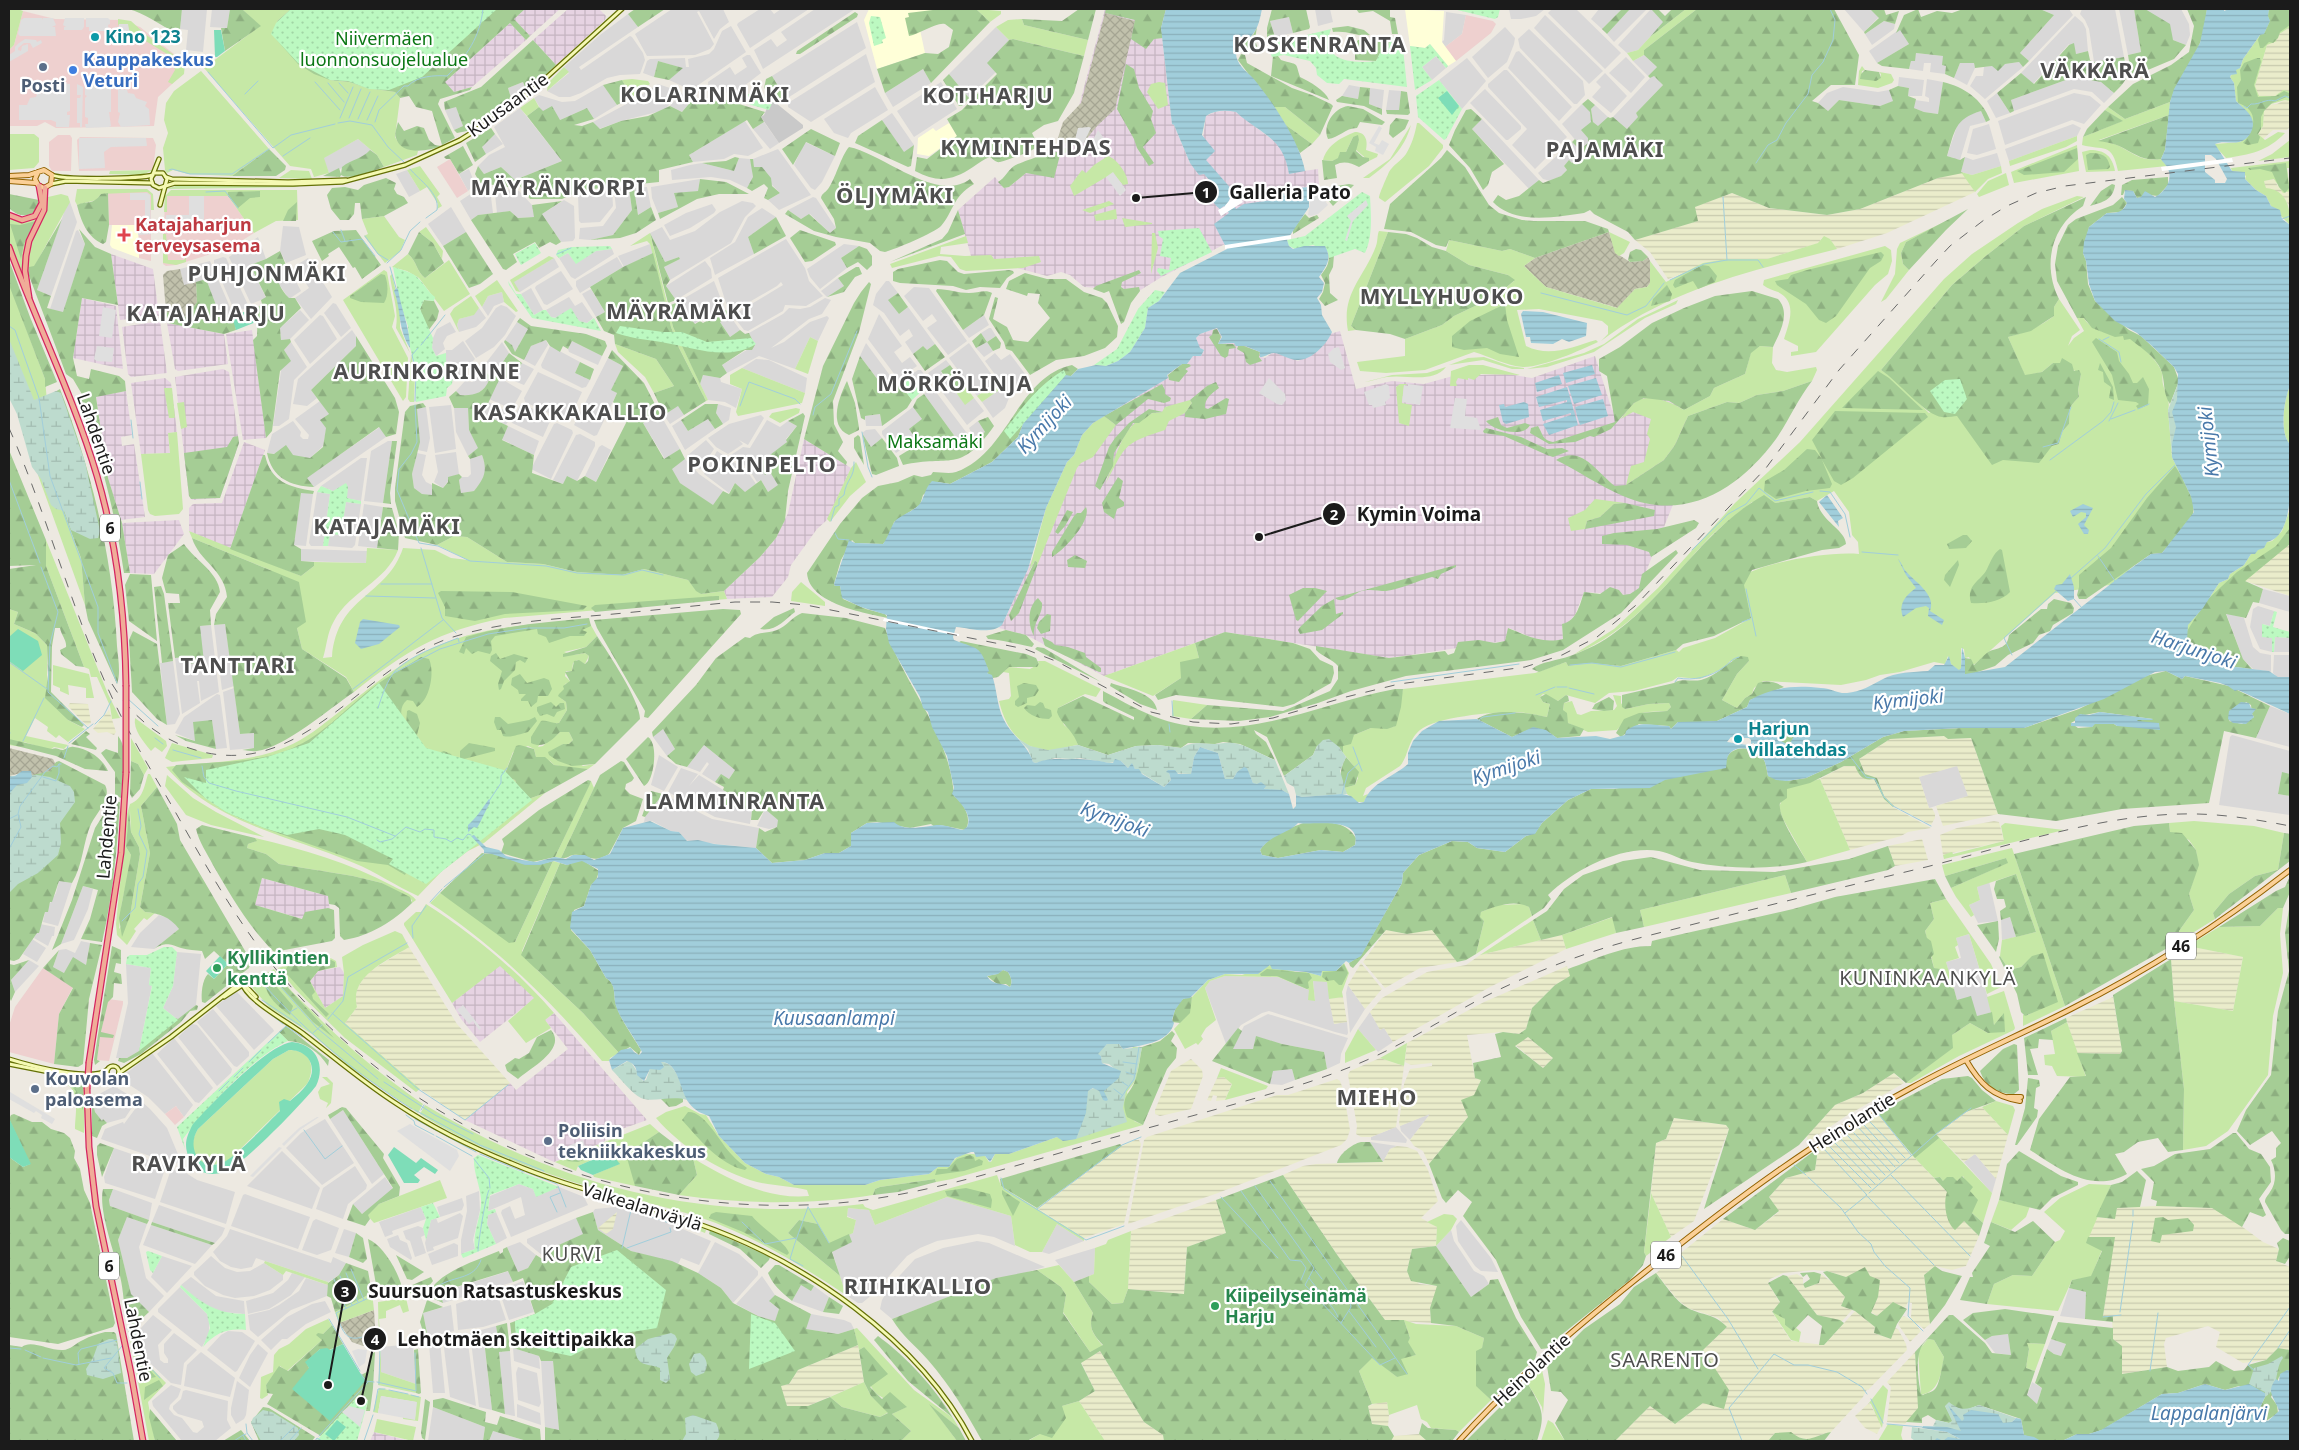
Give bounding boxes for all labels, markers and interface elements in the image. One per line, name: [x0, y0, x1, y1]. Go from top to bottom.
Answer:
place label: Kino 123: [105, 24, 181, 48]
park label: Niivermäen luonnonsuojelualue: [300, 26, 468, 71]
district label: KOSKENRANTA: [1233, 28, 1407, 58]
marker: Kino 123: [89, 31, 101, 43]
place label: Kauppakeskus Veturi: [83, 47, 214, 92]
district label: VÄKKÄRÄ: [2040, 54, 2150, 84]
marker: Posti: [37, 61, 49, 73]
marker: Kauppakeskus Veturi: [67, 64, 79, 76]
street label: Kuusaantie: [462, 67, 553, 142]
place label: Posti: [21, 73, 65, 97]
district label: KOLARINMÄKI: [620, 78, 790, 108]
district label: KOTIHARJU: [922, 79, 1054, 109]
district label: KYMINTEHDAS: [940, 131, 1112, 161]
district label: PAJAMÄKI: [1546, 133, 1664, 163]
district label: MÄYRÄNKORPI: [470, 171, 646, 201]
callout: Galleria Pato: [1194, 175, 1360, 209]
district label: ÖLJYMÄKI: [836, 179, 954, 209]
text: Galleria Pato: [1229, 179, 1351, 205]
text: 1: [1202, 182, 1210, 202]
place label: Katajaharjun terveysasema: [135, 212, 260, 257]
marker: Katajaharjun terveysasema: [117, 228, 131, 242]
district label: PUHJONMÄKI: [188, 257, 346, 287]
district label: MYLLYHUOKO: [1360, 280, 1524, 310]
district label: MÄYRÄMÄKI: [606, 295, 752, 325]
district label: KATAJAHARJU: [126, 297, 286, 327]
district label: AURINKORINNE: [333, 355, 521, 385]
district label: MÖRKÖLINJA: [877, 367, 1033, 397]
water label: Kymijoki: [1010, 388, 1078, 459]
street label: Lahdentie: [72, 390, 122, 477]
district label: KASAKKAKALLIO: [472, 396, 668, 426]
water label: Kymijoki: [2191, 404, 2225, 479]
park label: Maksamäki: [887, 429, 983, 453]
district label: POKINPELTO: [687, 448, 837, 478]
callout: Kymin Voima: [1322, 497, 1491, 531]
text: Kymin Voima: [1357, 501, 1481, 527]
text: 2: [1330, 504, 1339, 524]
district label: KATAJAMÄKI: [313, 510, 461, 540]
road number: 6: [100, 514, 120, 542]
water label: Harjunjoki: [2148, 623, 2241, 675]
district label: TANTTARI: [181, 649, 295, 679]
water label: Kymijoki: [1871, 682, 1946, 716]
place label: Harjun villatehdas: [1748, 716, 1847, 761]
marker: Harjun villatehdas: [1732, 733, 1744, 745]
water label: Kymijoki: [1468, 743, 1545, 790]
district label: LAMMINRANTA: [645, 785, 825, 815]
street label: Lahdentie: [90, 794, 122, 880]
water label: Kymijoki: [1077, 795, 1154, 844]
road number: 46: [2166, 932, 2196, 959]
place label: Kyllikintien kenttä: [227, 945, 329, 990]
marker: Kyllikintien kenttä: [211, 962, 223, 974]
district label: KUNINKAANKYLÄ: [1839, 964, 2017, 991]
water label: Kuusaanlampi: [773, 1005, 896, 1031]
place label: Kouvolan paloasema: [45, 1066, 143, 1111]
district label: MIEHO: [1337, 1081, 1417, 1111]
marker: Kouvolan paloasema: [29, 1083, 41, 1095]
street label: Heinolantie: [1804, 1086, 1899, 1158]
place label: Poliisin tekniikkakeskus: [558, 1118, 706, 1163]
marker: Poliisin tekniikkakeskus: [542, 1135, 554, 1147]
district label: RAVIKYLÄ: [131, 1147, 247, 1177]
street label: Valkealanväylä: [579, 1176, 705, 1236]
district label: KURVI: [542, 1241, 602, 1267]
road number: 46: [1651, 1242, 1681, 1268]
road number: 6: [99, 1252, 119, 1280]
district label: RIIHIKALLIO: [844, 1270, 992, 1300]
callout: Suursuon Ratsastuskeskus: [333, 1274, 632, 1308]
text: Suursuon Ratsastuskeskus: [368, 1278, 622, 1304]
text: 3: [341, 1281, 349, 1301]
place label: Kiipeilyseinämä Harju: [1225, 1283, 1367, 1328]
street label: Lahdentie: [119, 1296, 159, 1383]
marker: Kiipeilyseinämä Harju: [1209, 1300, 1221, 1312]
callout: Lehotmäen skeittipaikka: [362, 1322, 645, 1356]
text: Lehotmäen skeittipaikka: [397, 1326, 635, 1352]
street label: Heinolantie: [1488, 1327, 1575, 1411]
text: 4: [371, 1329, 380, 1349]
district label: SAARENTO: [1610, 1346, 1720, 1373]
water label: Lappalanjärvi: [2151, 1400, 2268, 1426]

